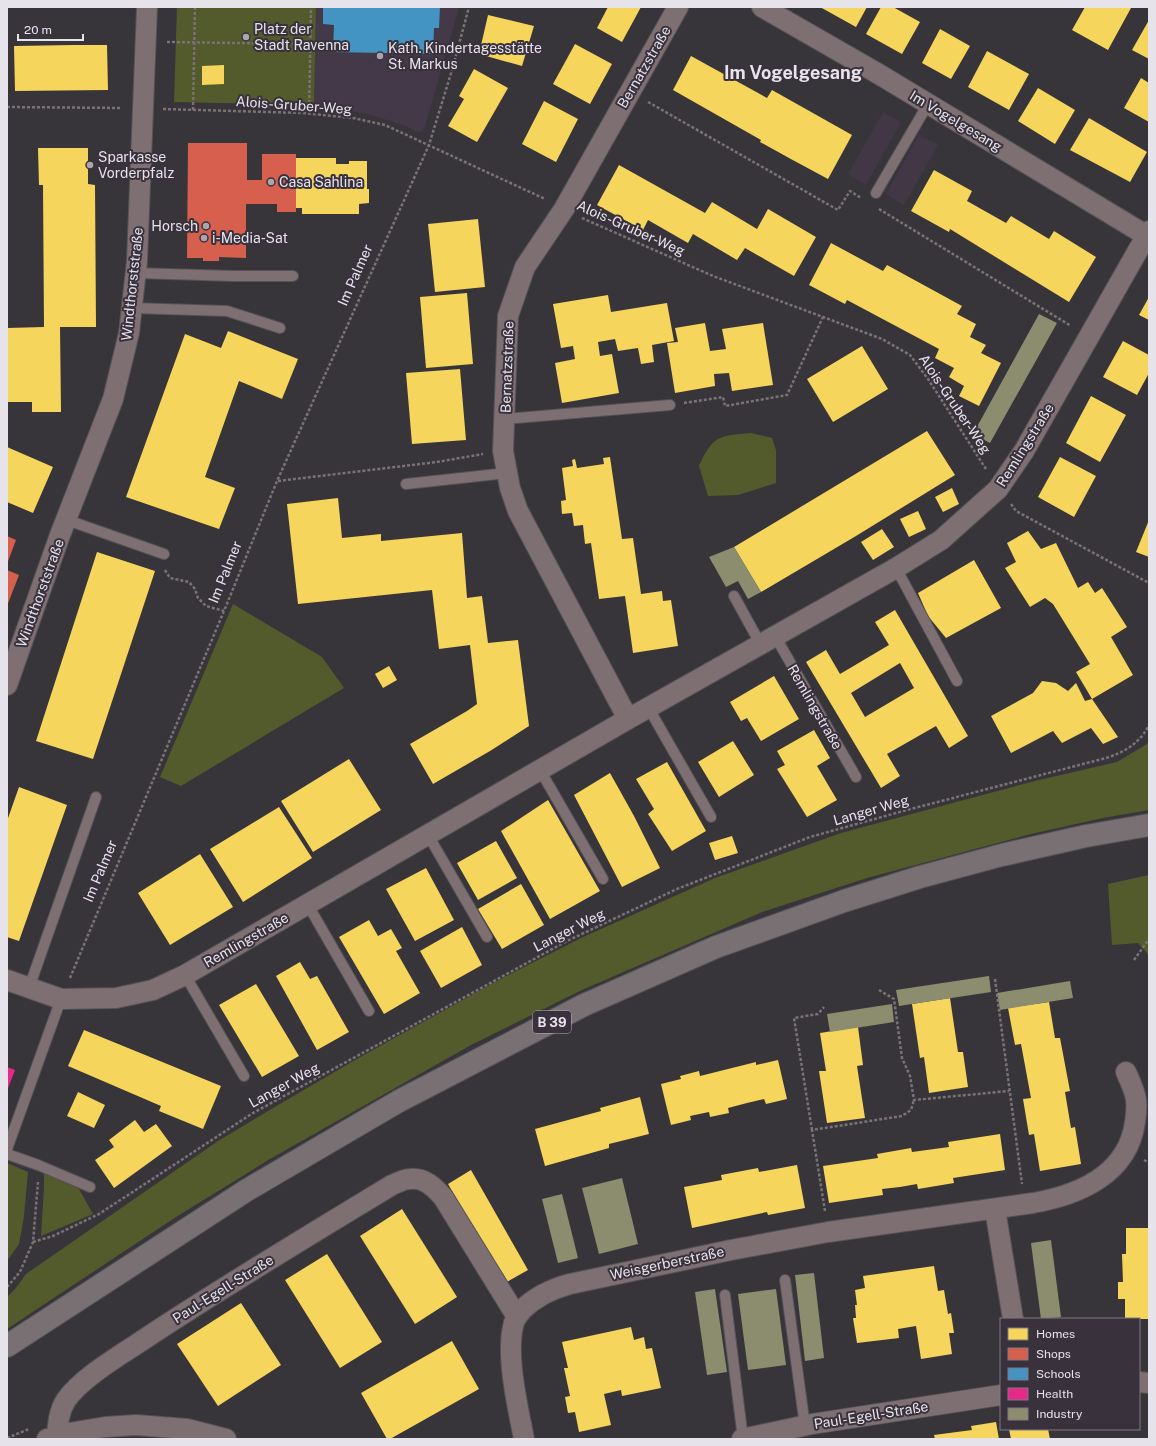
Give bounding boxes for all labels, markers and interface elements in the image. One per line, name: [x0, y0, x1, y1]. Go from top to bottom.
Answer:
scale bar: [18, 16, 83, 42]
place label: Platz der Stadt Ravenna: [254, 21, 349, 53]
text: 20 m: [24, 23, 52, 37]
street label: Bernatzstraße: [614, 23, 674, 111]
marker: Platz der Stadt Ravenna: [241, 32, 251, 42]
place label: Kath. Kindertagesstätte St. Markus: [388, 40, 542, 72]
marker: Kath. Kindertagesstätte St. Markus: [375, 51, 385, 61]
district label: Im Vogelgesang: [724, 62, 862, 83]
street label: Im Vogelgesang: [907, 87, 1005, 155]
street label: Alois-Gruber-Weg: [235, 93, 353, 117]
place label: Sparkasse Vorderpfalz: [98, 149, 175, 181]
marker: Sparkasse Vorderpfalz: [85, 160, 95, 170]
place label: Casa Sahlina: [279, 174, 363, 190]
marker: Casa Sahlina: [266, 177, 276, 187]
street label: Alois-Gruber-Weg: [574, 197, 688, 259]
place label: Horsch: [151, 218, 198, 234]
marker: Horsch: [201, 221, 211, 231]
street label: Windthorststraße: [118, 226, 146, 342]
place label: i-Media-Sat: [212, 230, 288, 246]
marker: i-Media-Sat: [199, 233, 209, 243]
street label: Im Palmer: [334, 242, 376, 308]
street label: Bernatzstraße: [497, 321, 517, 413]
street label: Alois-Gruber-Weg: [916, 351, 994, 457]
street label: Remlingstraße: [993, 400, 1057, 490]
street label: Windthorststraße: [13, 537, 67, 649]
street label: Im Palmer: [205, 539, 245, 605]
street label: Remlingstraße: [784, 662, 846, 752]
street label: Langer Weg: [831, 791, 911, 828]
street label: Im Palmer: [80, 838, 120, 904]
street label: Langer Weg: [531, 905, 608, 955]
street label: Remlingstraße: [201, 909, 291, 971]
road number: B 39: [533, 1011, 571, 1033]
street label: Langer Weg: [246, 1059, 322, 1111]
street label: Weisgerberstraße: [608, 1243, 726, 1283]
street label: Paul-Egell-Straße: [170, 1252, 276, 1326]
legend: [1000, 1318, 1140, 1430]
text: Homes: [1036, 1327, 1075, 1341]
text: Shops: [1036, 1347, 1071, 1361]
text: Schools: [1036, 1367, 1081, 1381]
text: Health: [1036, 1387, 1073, 1401]
street label: Paul-Egell-Straße: [813, 1398, 929, 1432]
text: Industry: [1036, 1407, 1083, 1421]

